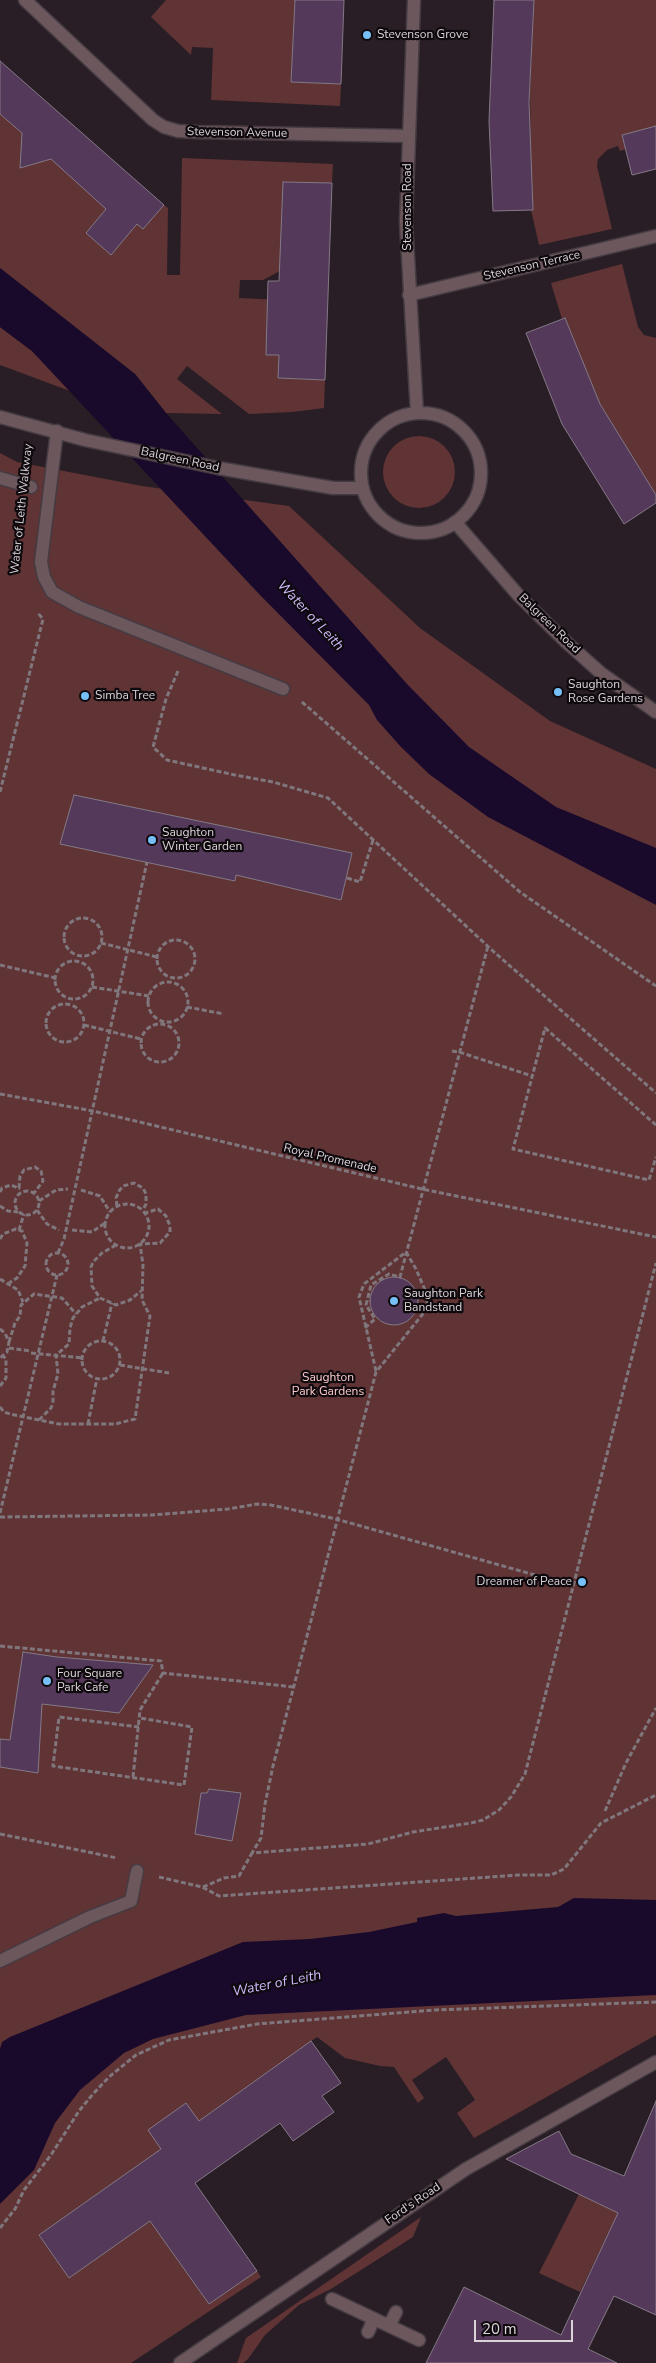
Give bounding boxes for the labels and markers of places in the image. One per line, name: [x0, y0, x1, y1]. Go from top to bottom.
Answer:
place label: Stevenson Grove: [377, 28, 468, 42]
marker: Stevenson Grove: [361, 29, 373, 41]
place label: Saughton Rose Gardens: [568, 678, 643, 706]
marker: Saughton Rose Gardens: [552, 686, 564, 698]
place label: Simba Tree: [95, 689, 155, 703]
marker: Simba Tree: [79, 690, 91, 702]
place label: Saughton Winter Garden: [162, 826, 242, 854]
marker: Saughton Winter Garden: [146, 834, 158, 846]
place label: Saughton Park Bandstand: [404, 1287, 483, 1315]
marker: Saughton Park Bandstand: [388, 1295, 400, 1307]
place label: Dreamer of Peace: [477, 1575, 572, 1589]
marker: Dreamer of Peace: [576, 1576, 588, 1588]
place label: Four Square Park Cafe: [57, 1667, 122, 1695]
marker: Four Square Park Cafe: [41, 1675, 53, 1687]

